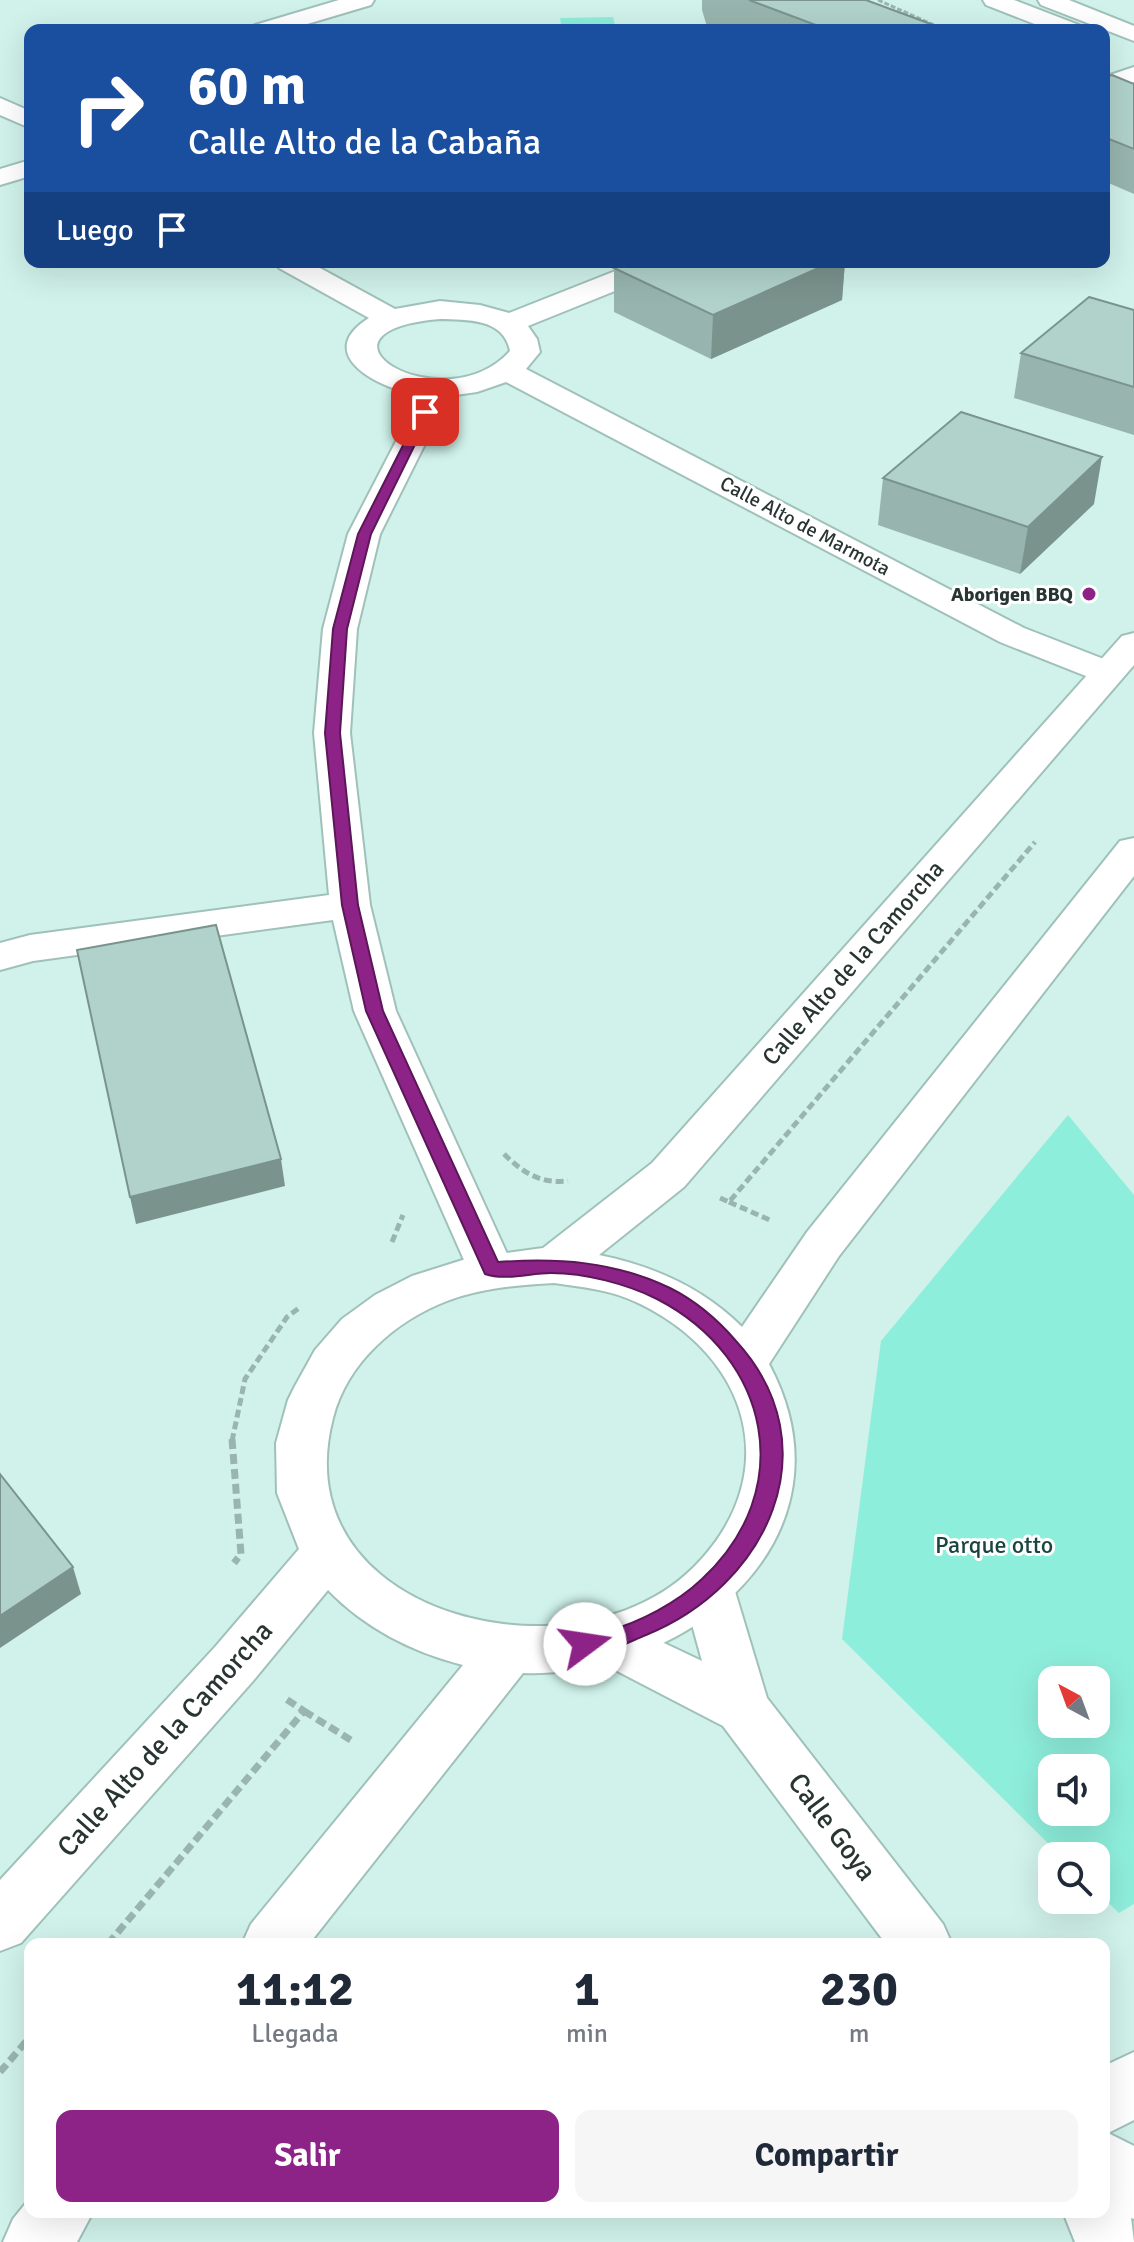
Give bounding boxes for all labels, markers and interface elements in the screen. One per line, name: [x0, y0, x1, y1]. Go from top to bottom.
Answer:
text: 60 m: [188, 51, 306, 120]
icon: right: [56, 56, 160, 160]
text: Calle Alto de la Cabaña: [188, 120, 541, 165]
icon: arrive: [150, 208, 194, 252]
text: Luego: [56, 212, 134, 249]
pin: [391, 378, 459, 446]
icon: arrive: [403, 390, 447, 434]
street label: Calle Alto de Marmota: [716, 471, 894, 581]
place label: Aborigen BBQ: [951, 582, 1073, 607]
marker: Aborigen BBQ: [1080, 585, 1098, 603]
street label: Calle Alto de la Camorcha: [756, 854, 950, 1072]
park label: Parque otto: [935, 1530, 1053, 1560]
position arrow: [543, 1602, 627, 1686]
street label: Calle Alto de la Camorcha: [50, 1614, 280, 1864]
north arrow: [1038, 1666, 1110, 1738]
map controls: [1038, 1666, 1110, 1914]
button: sound: [1038, 1754, 1110, 1826]
street label: Calle Goya: [781, 1766, 883, 1888]
button: search: [1038, 1842, 1110, 1914]
text: 11:12: [236, 1960, 354, 2019]
text: 1: [574, 1960, 600, 2019]
text: 230: [820, 1960, 898, 2019]
text: Llegada: [251, 2018, 339, 2050]
text: min: [566, 2018, 608, 2050]
text: m: [849, 2018, 869, 2050]
button: Salir: [56, 2110, 559, 2202]
button: Compartir: [575, 2110, 1078, 2202]

